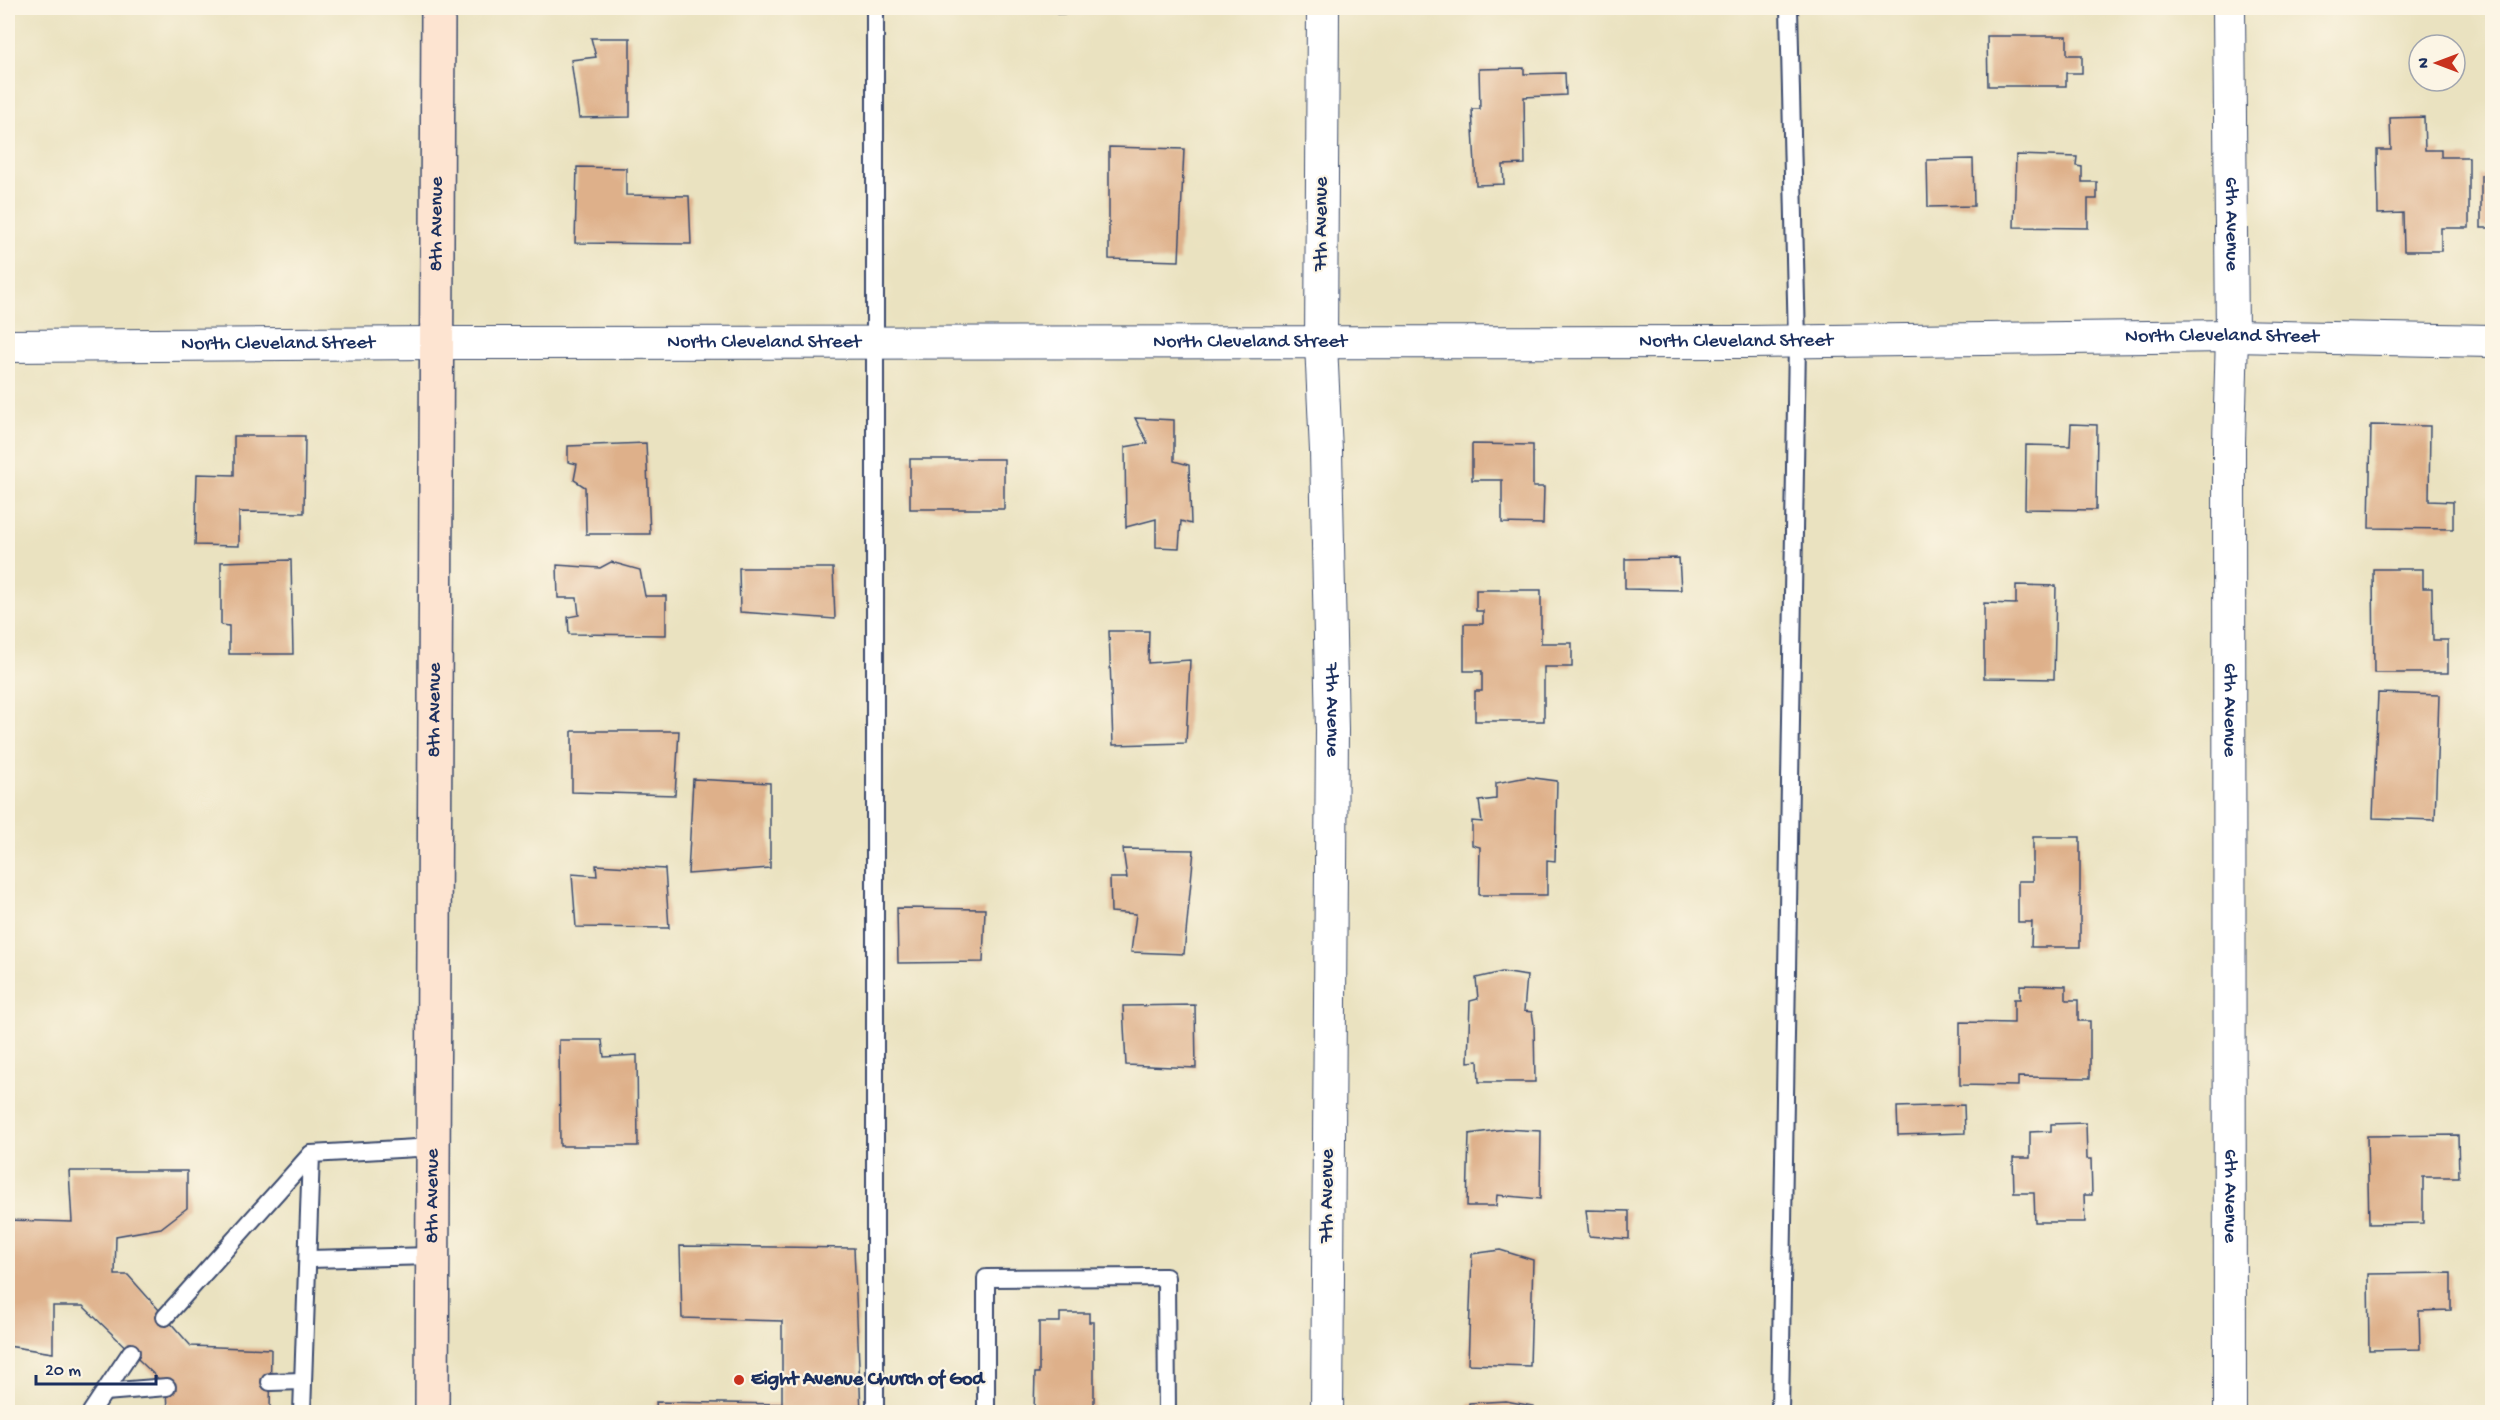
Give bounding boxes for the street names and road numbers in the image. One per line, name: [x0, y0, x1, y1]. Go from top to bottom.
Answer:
street label: 8th Avenue: [425, 176, 449, 271]
street label: 7th Avenue: [1311, 176, 1334, 272]
street label: 6th Avenue: [2219, 177, 2243, 272]
street label: North Cleveland Street: [2125, 324, 2321, 349]
street label: North Cleveland Street: [1639, 329, 1835, 354]
street label: North Cleveland Street: [667, 331, 863, 354]
street label: North Cleveland Street: [1153, 331, 1349, 354]
street label: North Cleveland Street: [181, 332, 377, 356]
street label: 7th Avenue: [1319, 661, 1344, 758]
street label: 8th Avenue: [423, 662, 447, 757]
street label: 6th Avenue: [2218, 663, 2241, 758]
street label: 8th Avenue: [421, 1148, 445, 1243]
street label: 7th Avenue: [1317, 1148, 1340, 1244]
street label: 6th Avenue: [2218, 1149, 2241, 1244]

